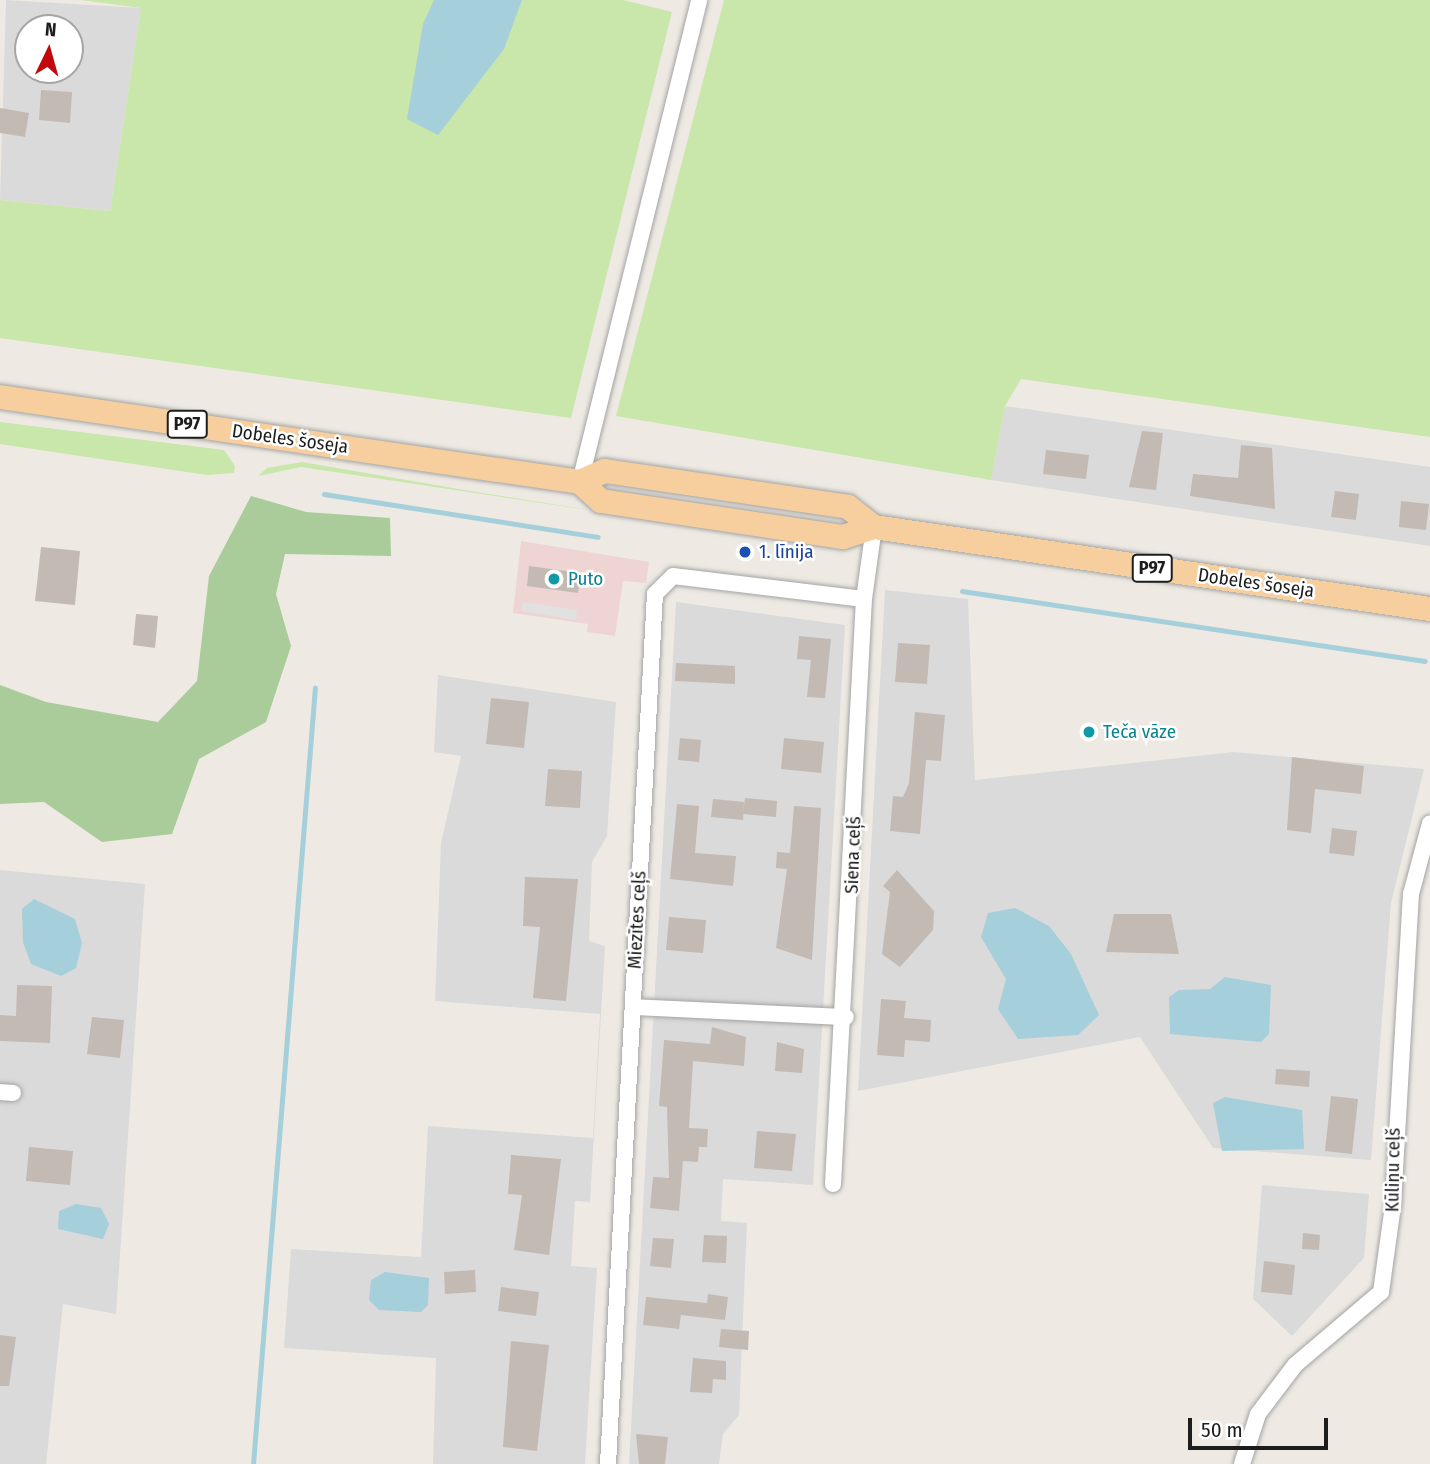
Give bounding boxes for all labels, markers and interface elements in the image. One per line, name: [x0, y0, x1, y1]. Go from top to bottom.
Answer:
north arrow: [14, 14, 84, 84]
text: N: [44, 18, 57, 42]
road number: P97: [166, 410, 208, 438]
street label: Dobeles šoseja: [230, 420, 350, 458]
place label: 1. līnija: [759, 541, 814, 563]
marker: 1. līnija: [737, 544, 753, 560]
road number: P97: [1131, 554, 1173, 582]
street label: Dobeles šoseja: [1196, 564, 1316, 602]
place label: Puto: [568, 568, 603, 590]
marker: Puto: [546, 571, 562, 587]
place label: Teča vāze: [1103, 721, 1176, 743]
marker: Teča vāze: [1081, 724, 1097, 740]
street label: Siena ceļš: [840, 816, 866, 894]
street label: Miezītes ceļš: [623, 870, 651, 970]
street label: Kūliņu ceļš: [1381, 1128, 1405, 1212]
scale bar: [1192, 1404, 1332, 1448]
text: 50 m: [1201, 1417, 1243, 1443]

